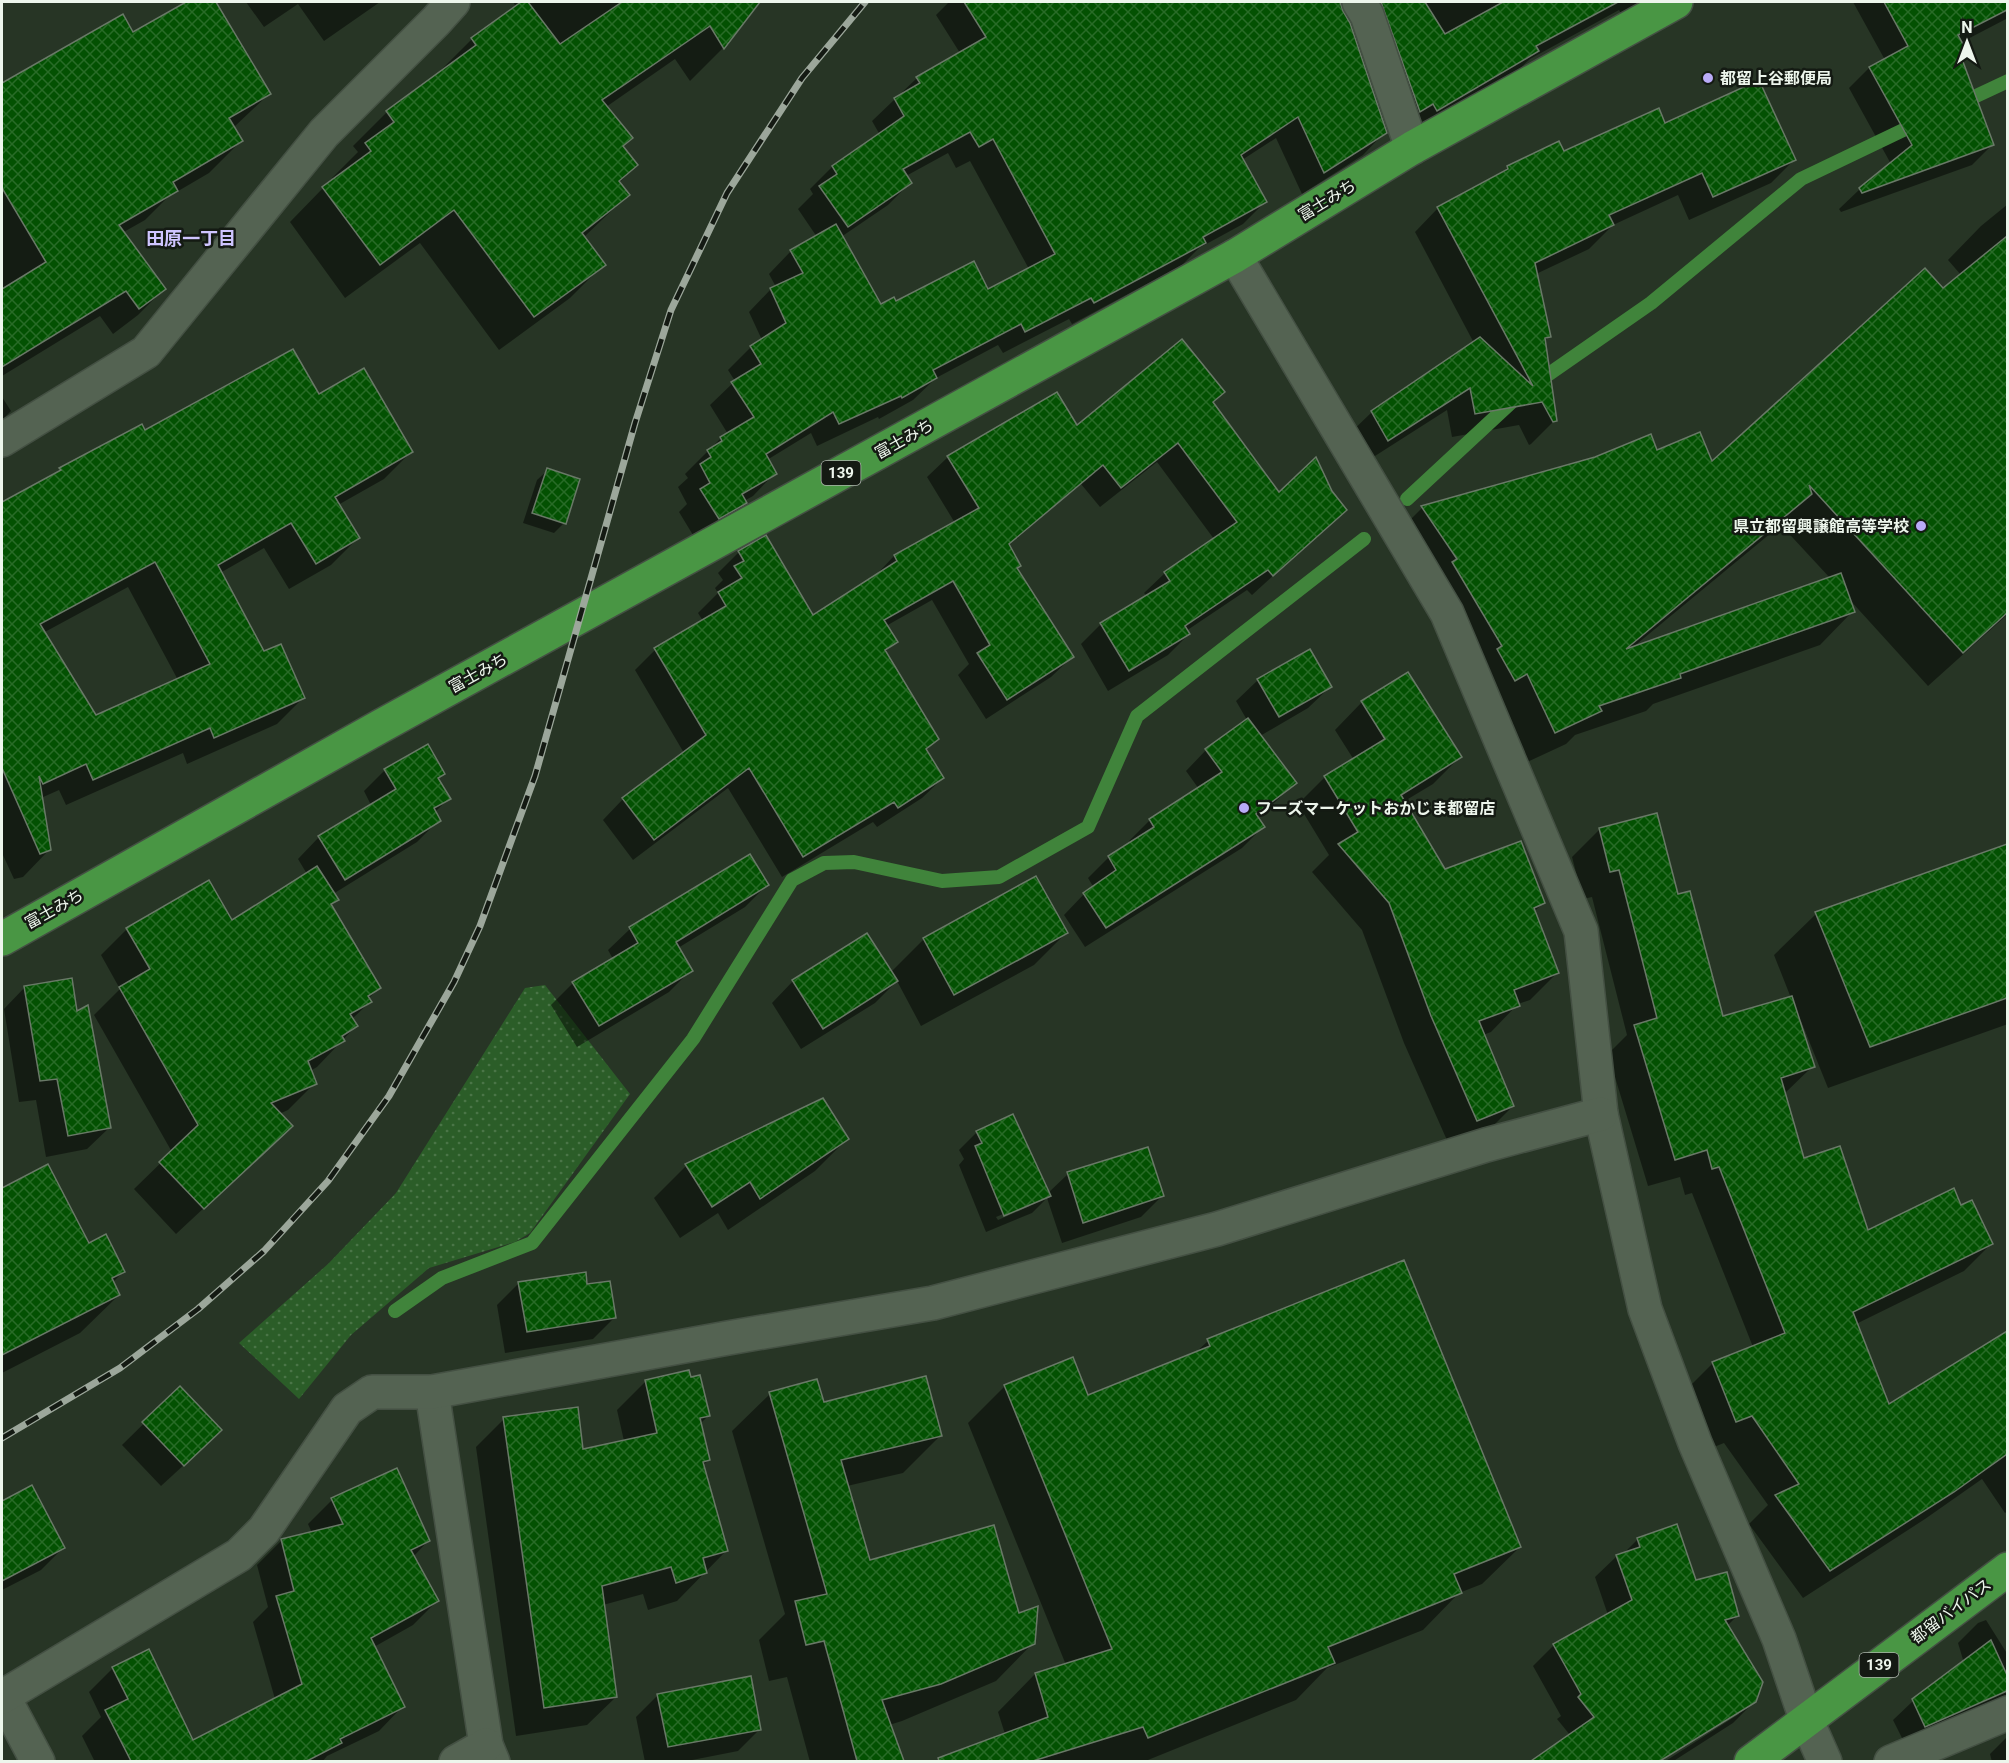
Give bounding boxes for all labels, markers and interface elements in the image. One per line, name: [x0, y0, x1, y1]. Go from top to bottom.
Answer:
north arrow: [1937, 12, 1997, 72]
text: N: [1961, 18, 1973, 37]
place label: 都留上谷郵便局: [1720, 69, 1832, 88]
marker: 都留上谷郵便局: [1701, 71, 1715, 85]
street label: 富士みち: [1295, 175, 1359, 225]
district label: 田原一丁目: [146, 228, 236, 249]
street label: 富士みち: [871, 415, 937, 463]
road number: 139: [822, 461, 860, 485]
place label: 県立都留興譲館高等学校: [1733, 517, 1909, 536]
marker: 県立都留興譲館高等学校: [1914, 519, 1928, 533]
street label: 富士みち: [445, 649, 511, 697]
place label: フーズマーケットおかじま都留店: [1256, 799, 1495, 818]
marker: フーズマーケットおかじま都留店: [1237, 801, 1251, 815]
street label: 富士みち: [21, 885, 87, 933]
street label: 都留バイパス: [1907, 1575, 1995, 1647]
road number: 139: [1860, 1653, 1898, 1677]

